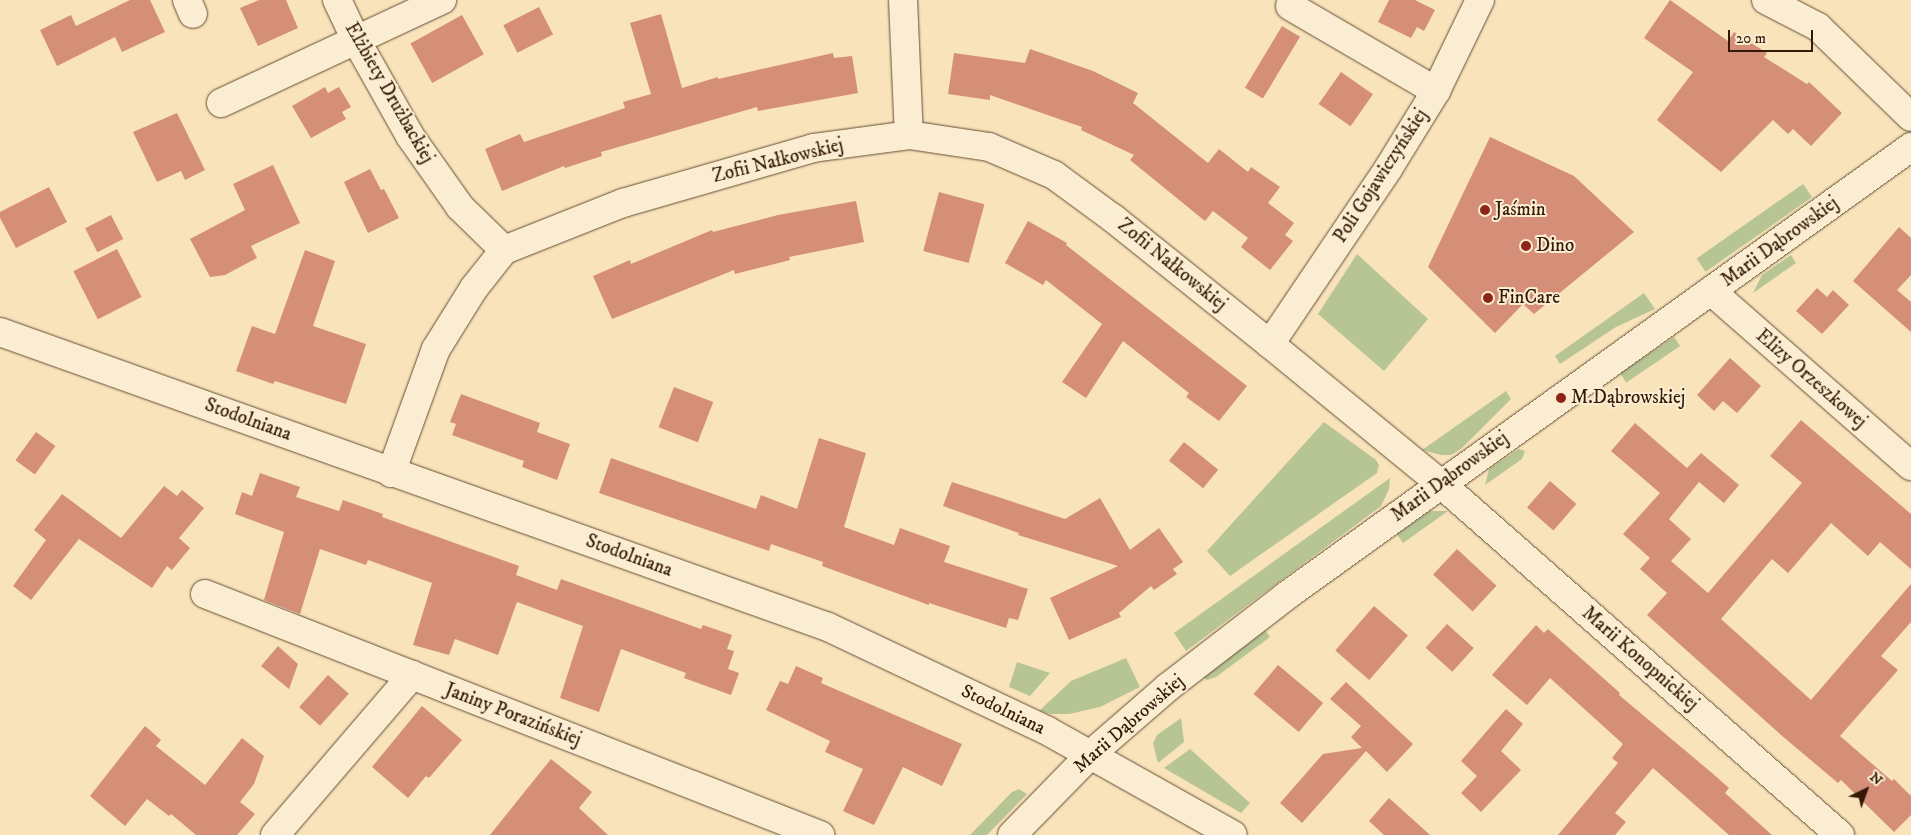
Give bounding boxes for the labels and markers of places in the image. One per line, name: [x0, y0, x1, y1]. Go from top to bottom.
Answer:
place label: Jaśmin: [1495, 199, 1546, 221]
marker: Jaśmin: [1479, 204, 1491, 216]
place label: Dino: [1536, 235, 1574, 257]
marker: Dino: [1520, 240, 1532, 252]
place label: FinCare: [1498, 287, 1560, 309]
marker: FinCare: [1482, 292, 1494, 304]
place label: M.Dąbrowskiej: [1571, 387, 1685, 409]
marker: M.Dąbrowskiej: [1555, 392, 1567, 404]

